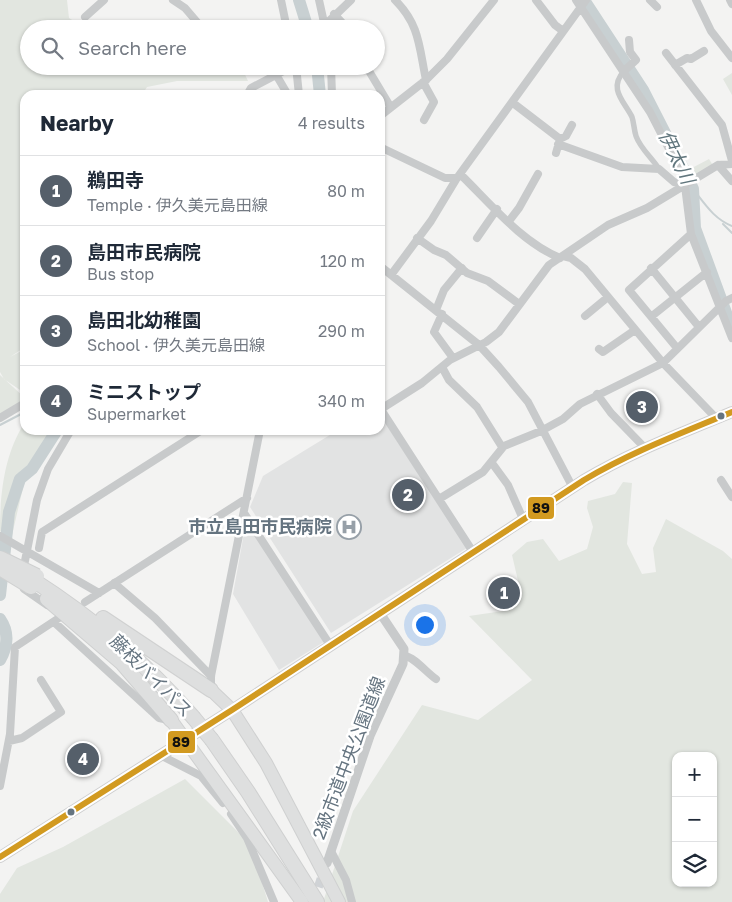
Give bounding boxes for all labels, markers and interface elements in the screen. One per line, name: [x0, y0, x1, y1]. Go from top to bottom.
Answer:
search box: [20, 20, 385, 75]
icon: search: [38, 34, 66, 62]
text: Search here: [78, 36, 187, 59]
text: Nearby: [40, 110, 114, 136]
text: 4 results: [298, 113, 365, 133]
water label: 伊太川: [655, 126, 701, 189]
text: 鵜田寺: [87, 168, 144, 191]
text: 1: [52, 181, 60, 201]
text: 80 m: [327, 181, 365, 201]
text: Temple · 伊久美元島田線: [87, 195, 268, 215]
text: 島田市民病院: [87, 240, 201, 263]
text: 2: [51, 251, 61, 271]
text: 120 m: [320, 251, 365, 271]
text: Bus stop: [87, 264, 154, 284]
text: 島田北幼稚園: [87, 308, 201, 331]
text: 3: [51, 321, 61, 341]
text: 290 m: [318, 321, 365, 341]
text: School · 伊久美元島田線: [87, 335, 265, 355]
text: ミニストップ: [87, 380, 201, 403]
pin: 3: [626, 388, 658, 426]
text: 4: [51, 391, 61, 411]
text: 340 m: [318, 391, 365, 411]
text: Supermarket: [87, 404, 186, 424]
unlabelled marker: [716, 411, 726, 421]
pin: 2: [392, 476, 424, 514]
line badge: 89: [527, 496, 555, 520]
text: 89: [532, 499, 550, 516]
hospital icon: 市立島田市民病院: [336, 514, 362, 540]
place label: 市立島田市民病院: [188, 515, 332, 537]
pin: 1: [488, 574, 520, 612]
your location: [412, 612, 438, 638]
street label: 藤枝バイパス: [106, 629, 198, 721]
street label: 2級市道中央公園道線: [307, 673, 389, 842]
line badge: 89: [167, 730, 196, 754]
text: 89: [172, 733, 190, 750]
pin: 4: [67, 740, 99, 778]
map controls: [672, 752, 717, 887]
button: +: [672, 752, 717, 797]
button: −: [672, 797, 717, 842]
unlabelled marker: [66, 807, 76, 817]
button: layers: [672, 842, 717, 887]

